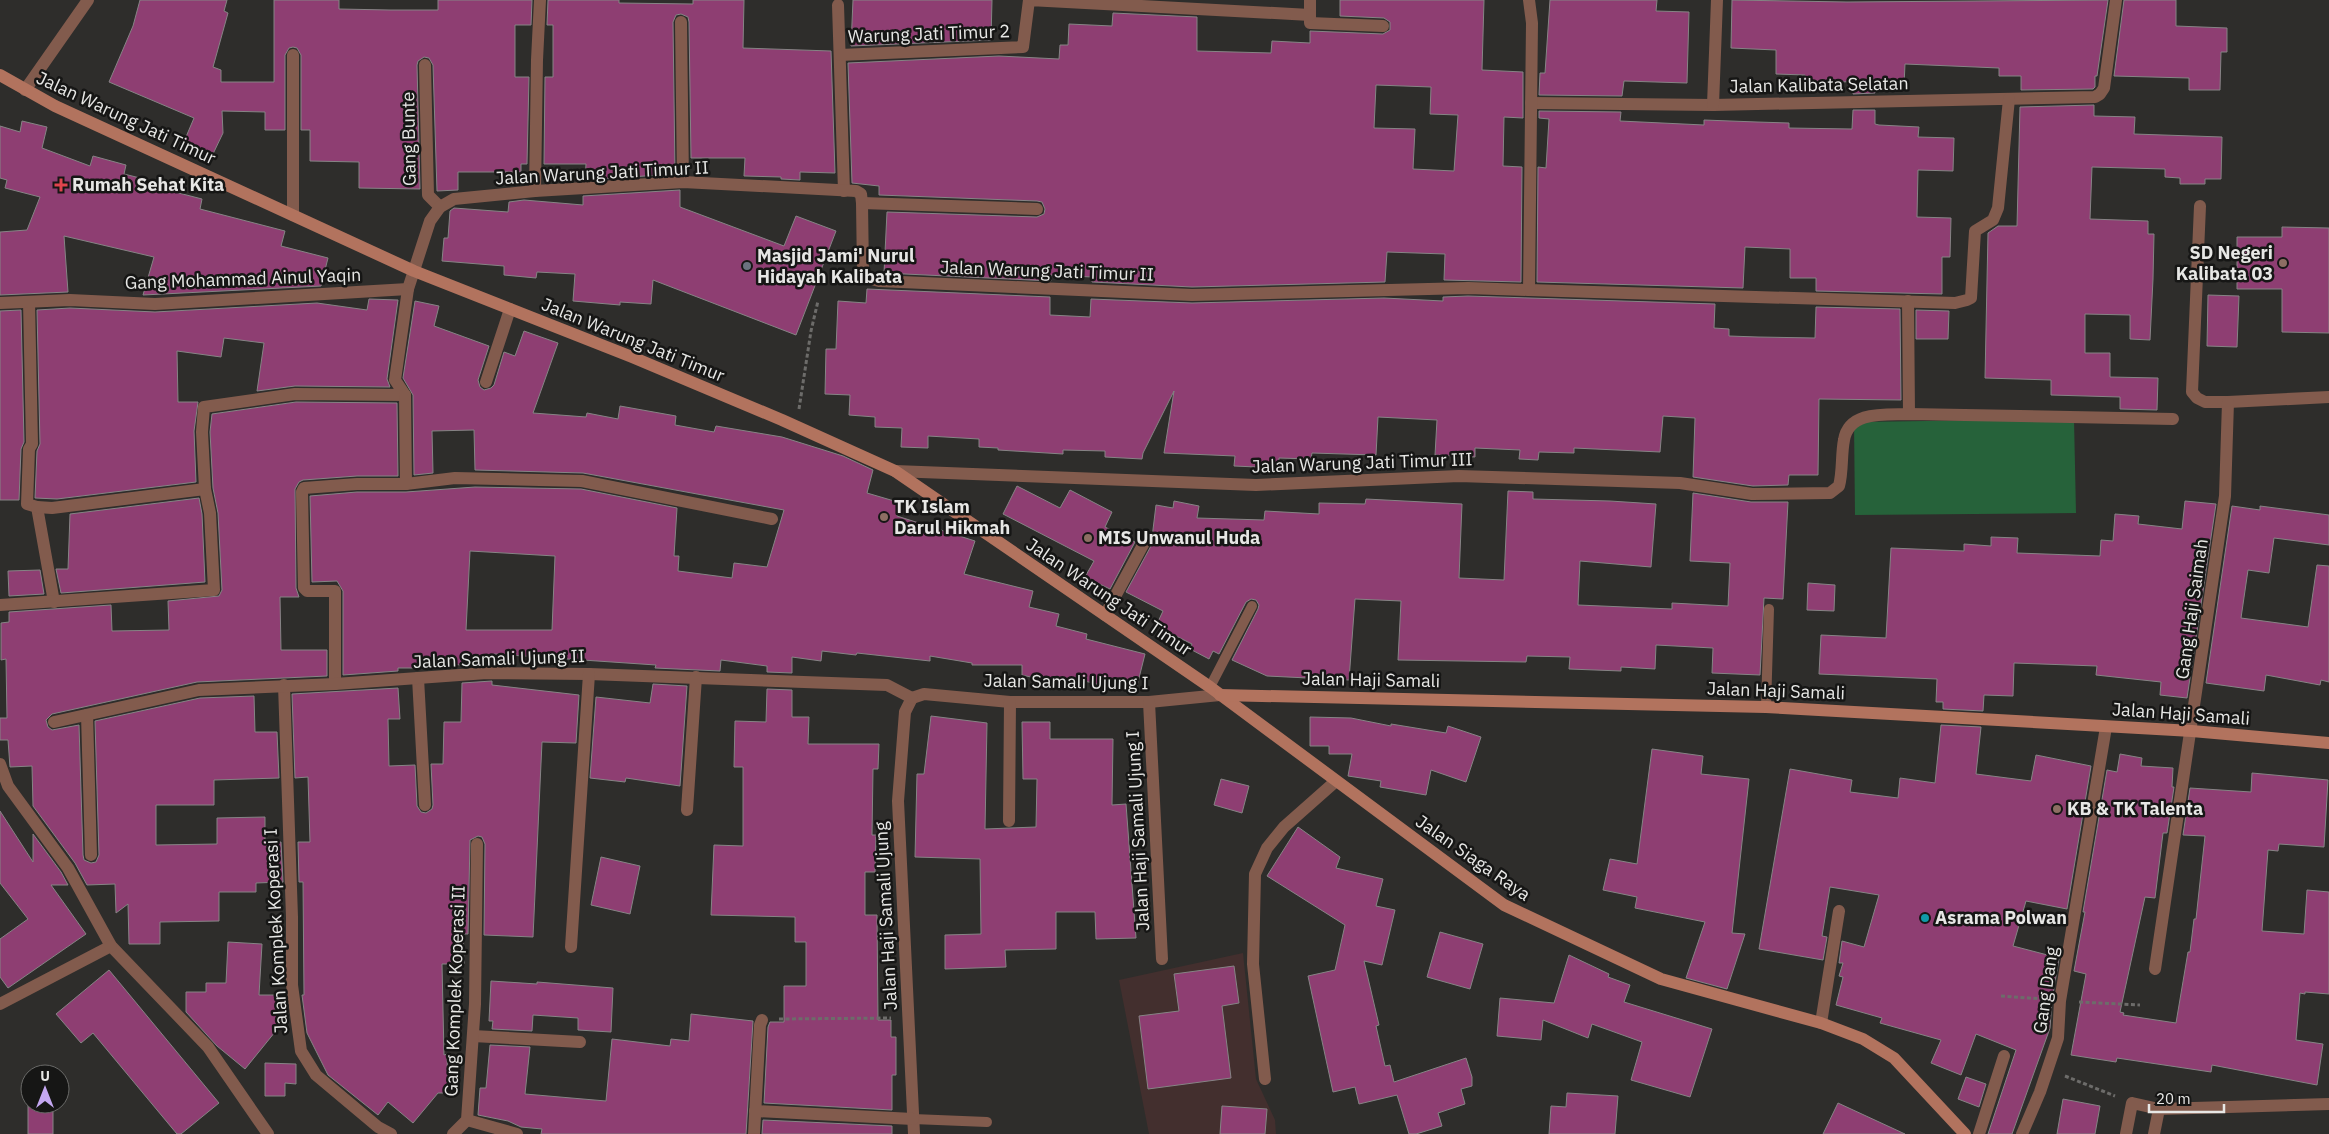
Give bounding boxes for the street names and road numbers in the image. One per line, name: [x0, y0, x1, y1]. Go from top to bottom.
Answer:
street label: Warung Jati Timur 2: [847, 19, 1011, 48]
street label: Jalan Warung Jati Timur: [33, 66, 220, 169]
street label: Jalan Kalibata Selatan: [1729, 71, 1909, 98]
street label: Gang Bunte: [396, 91, 421, 186]
street label: Jalan Warung Jati Timur II: [495, 155, 709, 190]
street label: Jalan Warung Jati Timur II: [940, 255, 1154, 286]
street label: Gang Mohammad Ainul Yaqin: [124, 263, 362, 294]
street label: Jalan Warung Jati Timur: [538, 292, 728, 387]
street label: Jalan Warung Jati Timur III: [1251, 447, 1473, 478]
street label: Jalan Warung Jati Timur: [1022, 532, 1197, 661]
street label: Gang Haji Saimah: [2170, 537, 2213, 681]
street label: Jalan Samali Ujung II: [413, 644, 585, 673]
street label: Jalan Haji Samali: [1302, 667, 1440, 692]
street label: Jalan Samali Ujung I: [983, 669, 1149, 694]
street label: Jalan Haji Samali: [1707, 677, 1845, 704]
street label: Jalan Haji Samali: [2111, 697, 2251, 730]
street label: Jalan Haji Samali Ujung I: [1121, 730, 1154, 932]
street label: Jalan Siaga Raya: [1411, 809, 1535, 906]
street label: Jalan Haji Samali Ujung: [869, 821, 902, 1011]
street label: Jalan Komplek Koperasi I: [259, 828, 292, 1034]
street label: Gang Komplek Koperasi II: [439, 885, 470, 1097]
street label: Gang Dang: [2028, 945, 2063, 1035]

